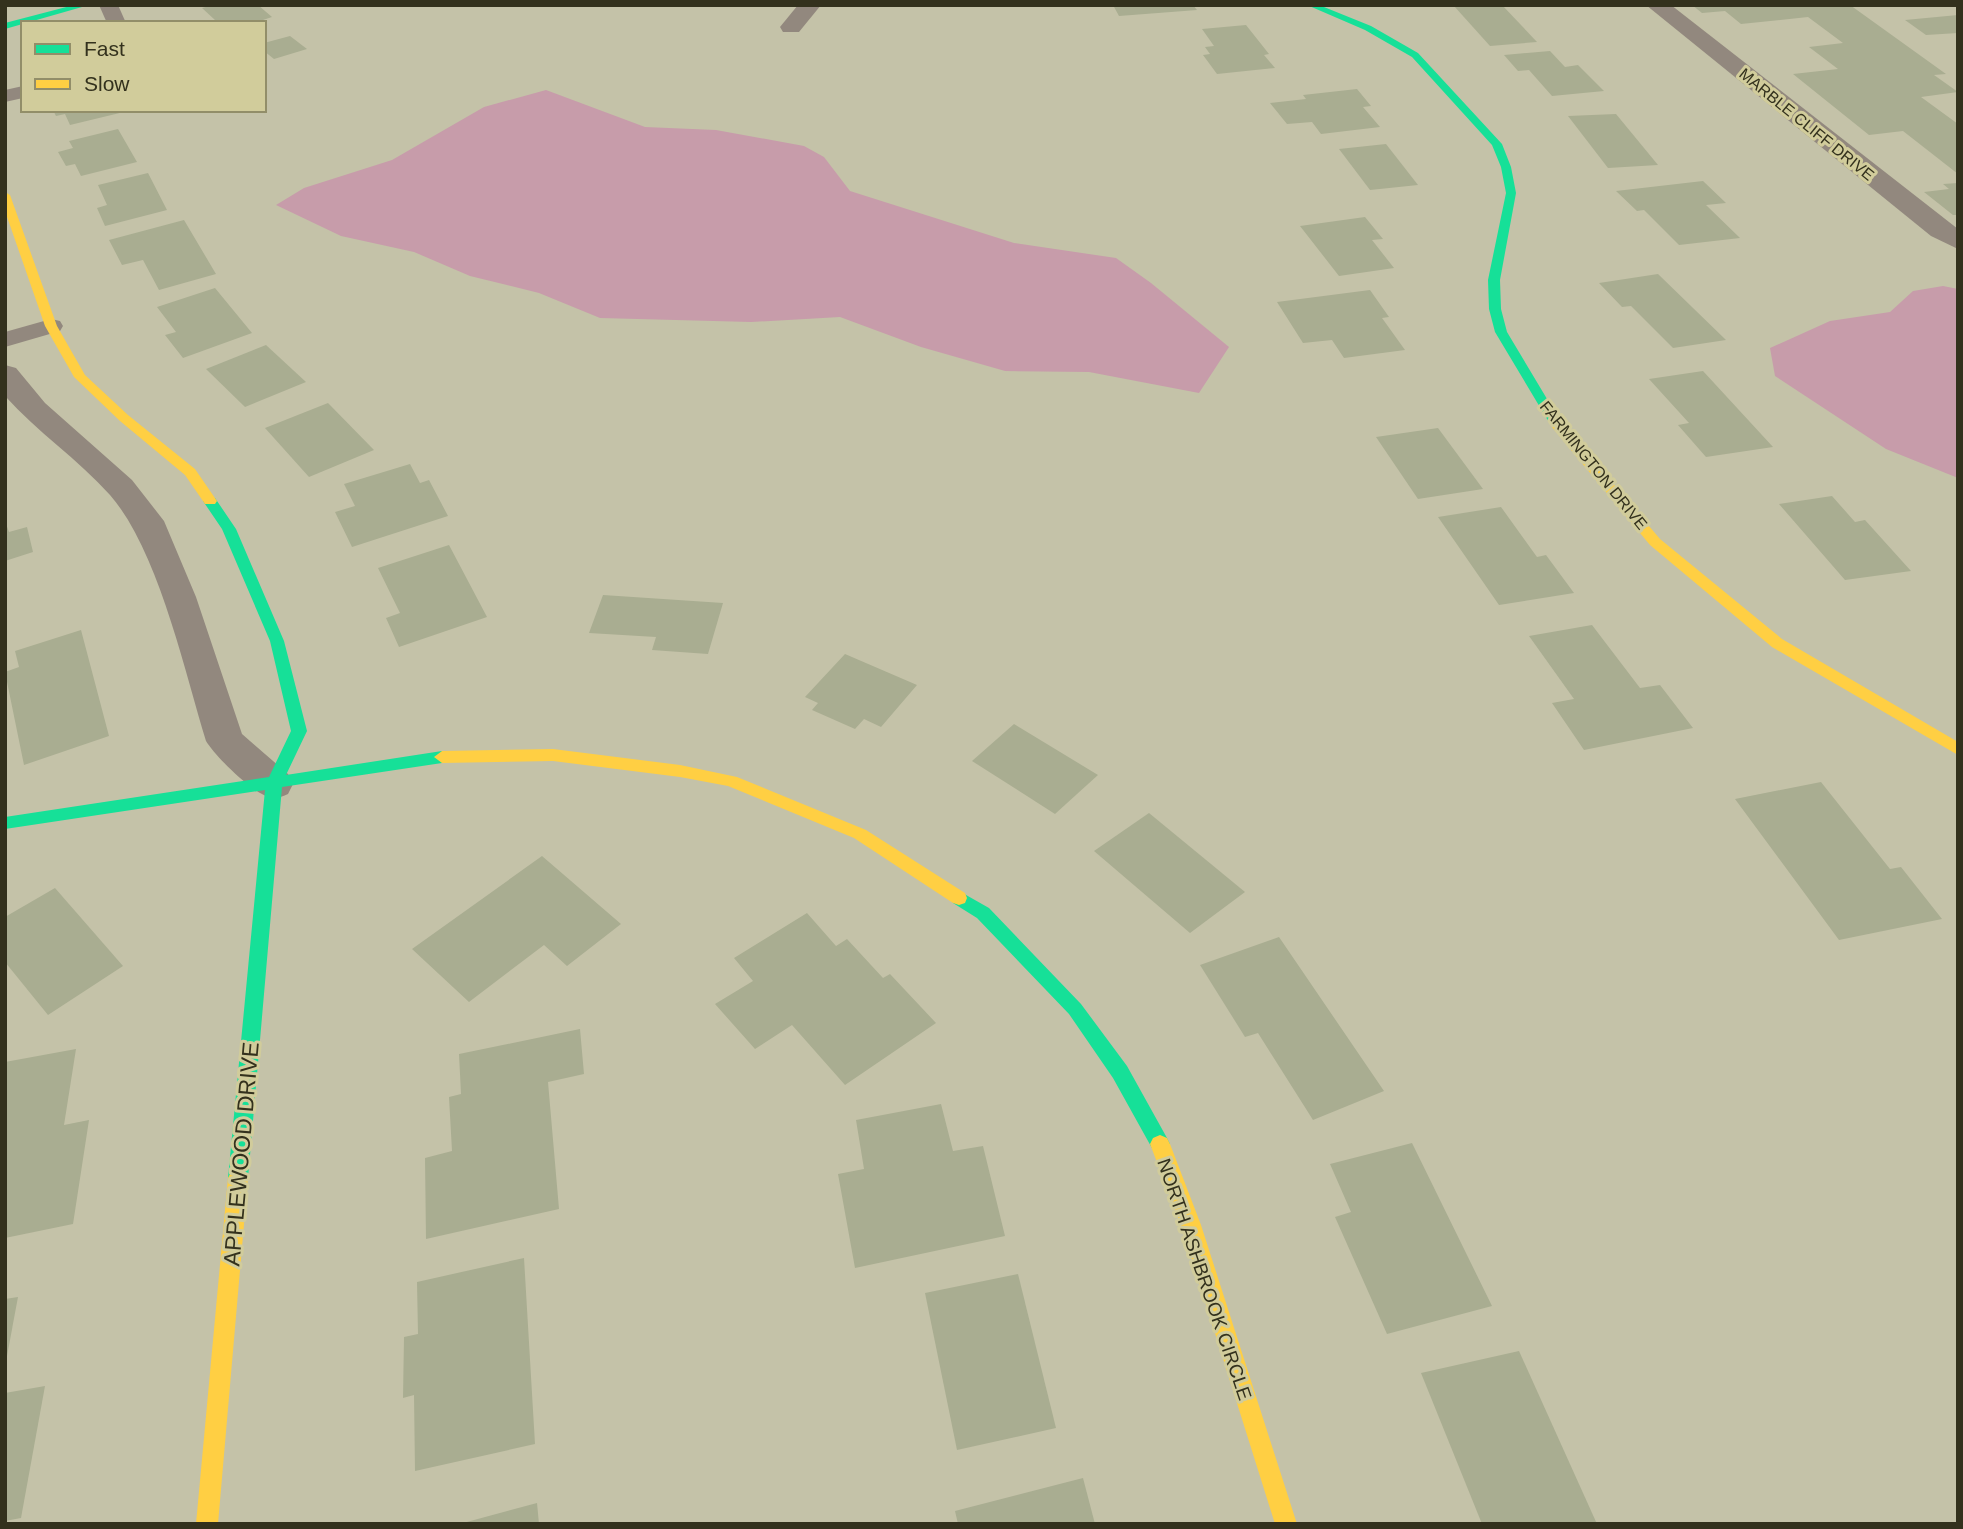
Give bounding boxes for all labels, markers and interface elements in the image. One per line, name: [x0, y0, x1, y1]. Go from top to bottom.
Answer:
legend: [21, 21, 266, 112]
text: Fast: [84, 37, 125, 60]
street label: MARBLE CLIFF DRIVE: [1736, 65, 1877, 184]
text: Slow: [84, 72, 130, 95]
street label: FARMINGTON DRIVE: [1537, 398, 1650, 533]
street label: APPLEWOOD DRIVE: [218, 1041, 264, 1267]
street label: NORTH ASHBROOK CIRCLE: [1153, 1156, 1256, 1403]

